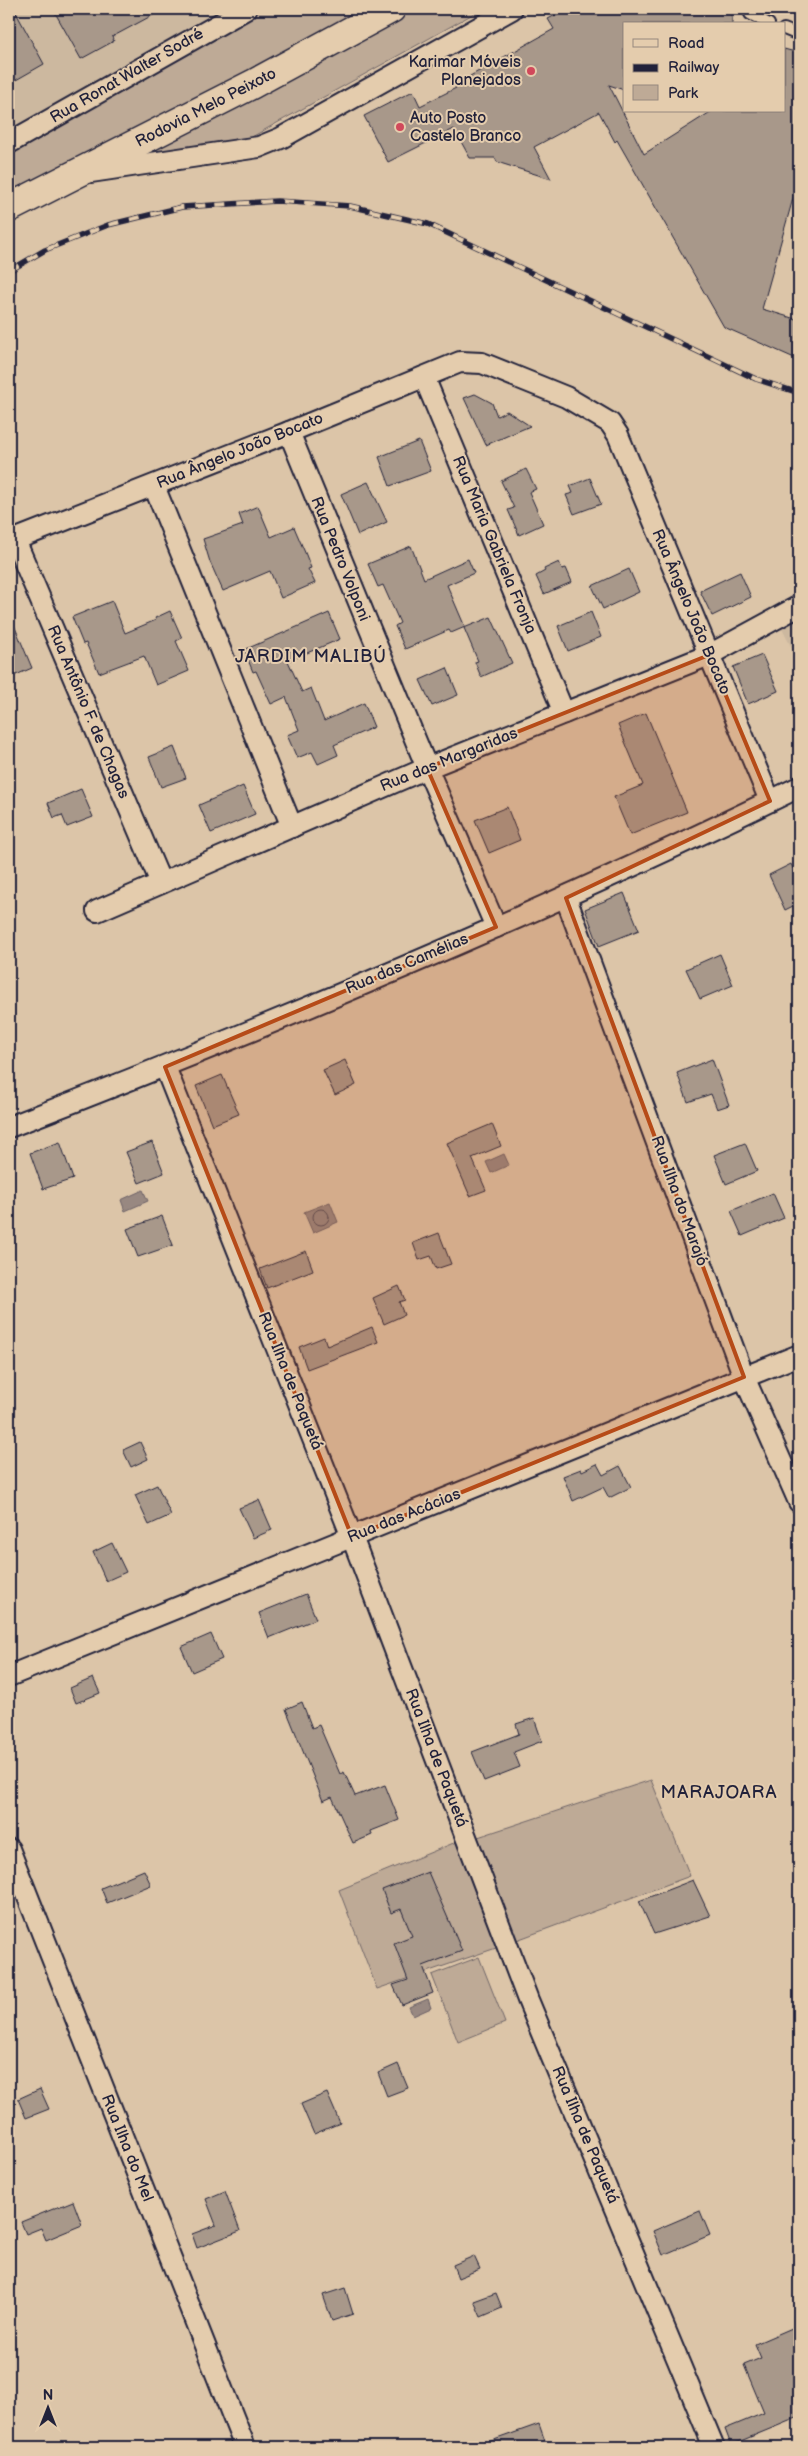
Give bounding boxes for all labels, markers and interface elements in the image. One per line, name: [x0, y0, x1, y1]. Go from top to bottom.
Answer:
legend: [623, 22, 786, 112]
street label: Rua Ronat Walter Sodré: [47, 24, 207, 128]
text: Road: [668, 34, 704, 53]
place label: Karimar Móveis Planejados: [408, 53, 521, 90]
text: Railway: [668, 58, 719, 77]
street label: Rodovia Melo Peixoto: [132, 64, 280, 152]
marker: Karimar Móveis Planejados: [525, 65, 537, 77]
text: Park: [668, 84, 699, 103]
place label: Auto Posto Castelo Branco: [410, 109, 521, 146]
marker: Auto Posto Castelo Branco: [394, 121, 406, 133]
street label: Rua Ângelo João Bocato: [153, 407, 326, 493]
street label: Rua Maria Gabriela Fronja: [448, 453, 540, 637]
street label: Rua Pedro Volponi: [306, 494, 374, 624]
street label: Rua Ângelo João Bocato: [648, 526, 736, 698]
street label: Rua Antônio F. de Chagas: [43, 623, 133, 802]
district label: JARDIM MALIBÚ: [235, 644, 387, 667]
street label: Rua das Margaridas: [378, 724, 521, 796]
street label: Rua das Camélias: [343, 929, 471, 998]
street label: Rua Ilha do Marajó: [647, 1133, 711, 1269]
street label: Rua Ilha de Paquetá: [254, 1309, 326, 1453]
street label: Rua das Acácias: [345, 1485, 463, 1547]
street label: Rua Ilha de Paquetá: [401, 1686, 471, 1830]
district label: MARAJOARA: [661, 1782, 777, 1803]
street label: Rua Ilha de Paquetá: [548, 2064, 622, 2206]
street label: Rua Ilha do Mel: [97, 2092, 157, 2204]
north arrow: [22, 2384, 72, 2434]
text: N: [43, 2387, 53, 2404]

